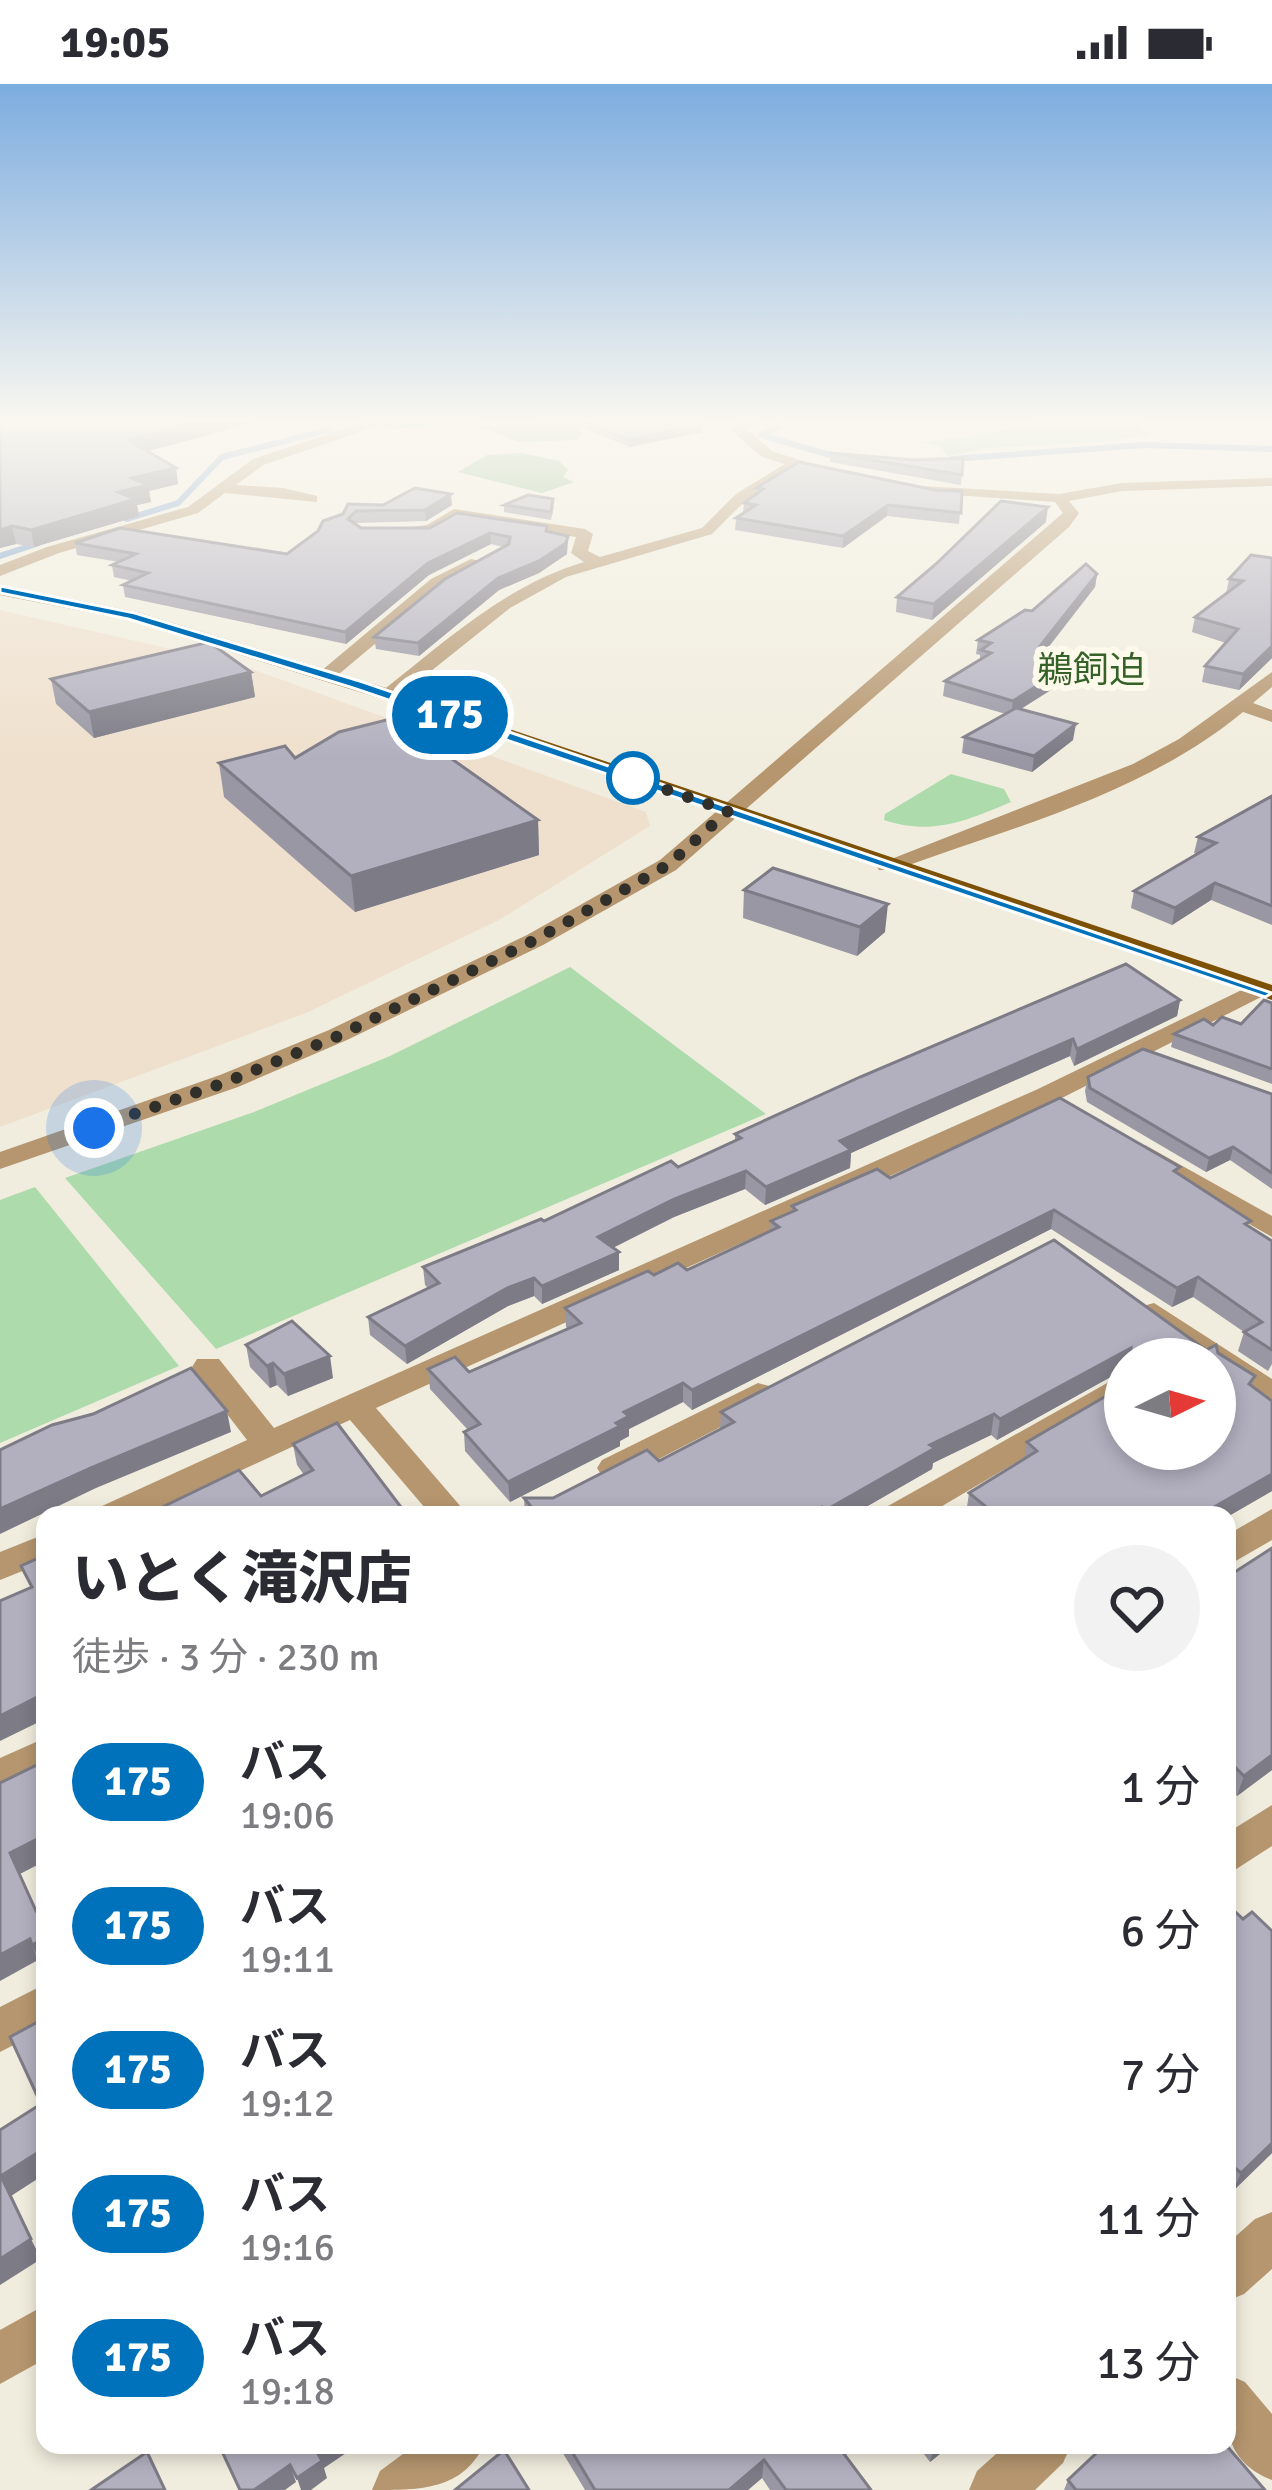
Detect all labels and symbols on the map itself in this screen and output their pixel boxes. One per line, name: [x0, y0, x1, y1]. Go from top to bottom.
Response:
district label: 鵜飼迫: [1037, 648, 1145, 693]
line badge: 175: [381, 676, 519, 754]
unlabelled marker: [608, 753, 658, 803]
your location: [64, 1098, 124, 1158]
north arrow: [1104, 1338, 1236, 1470]

